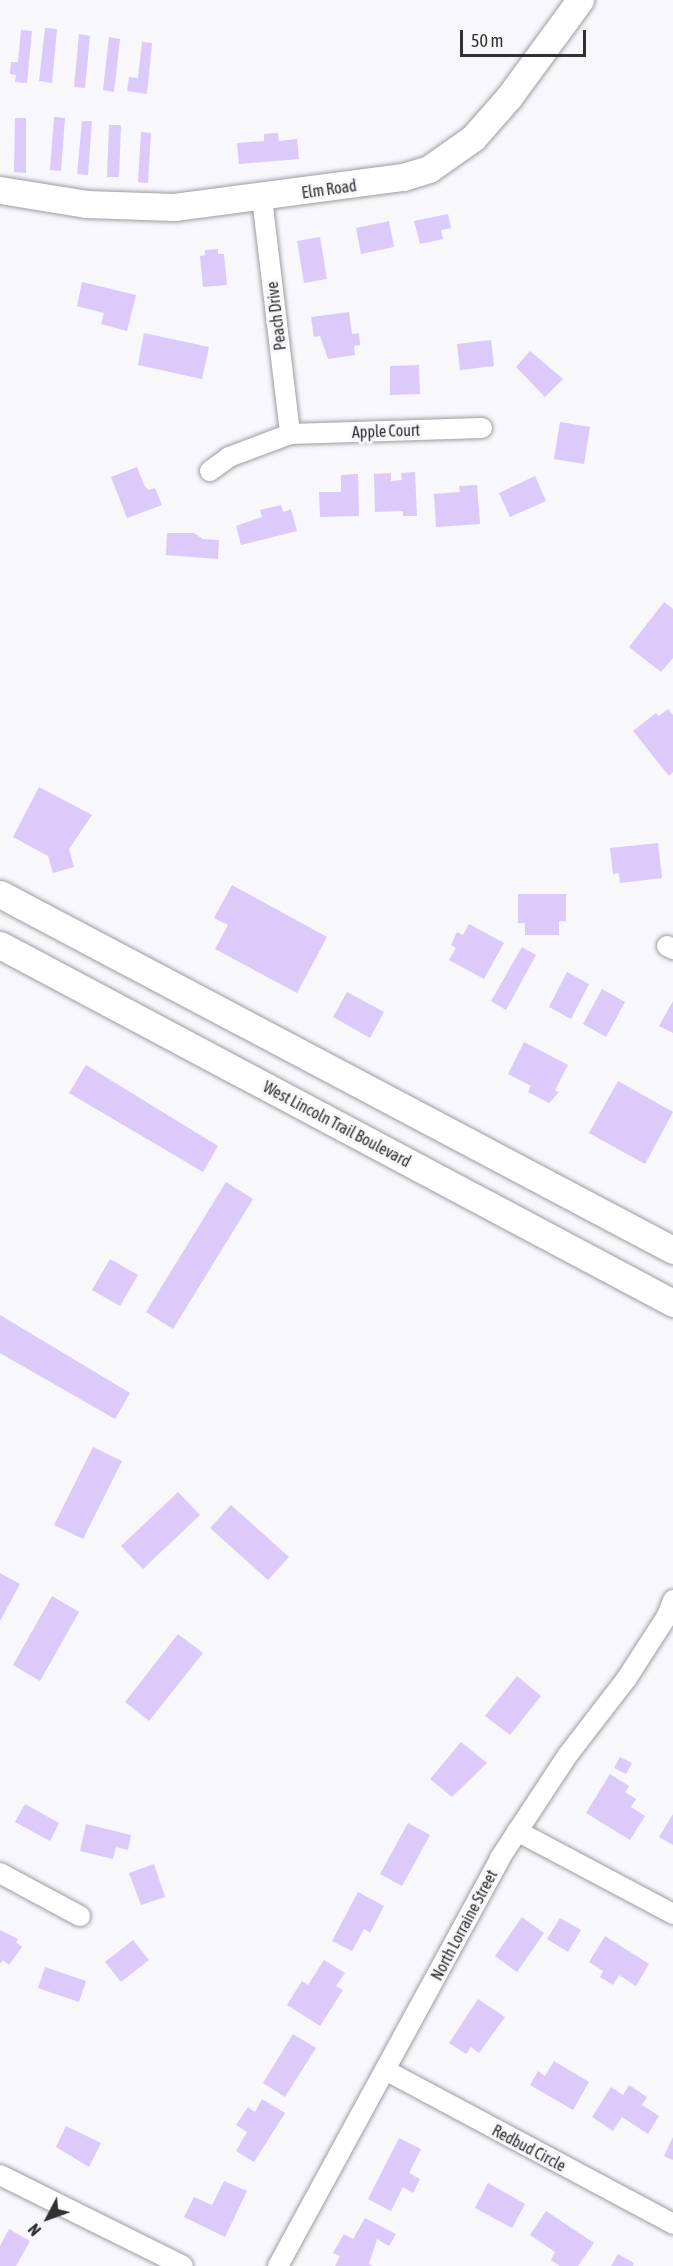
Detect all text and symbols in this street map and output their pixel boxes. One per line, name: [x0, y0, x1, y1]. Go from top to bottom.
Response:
scale bar: [463, 18, 589, 56]
text: 50 m: [471, 30, 503, 51]
street label: Elm Road: [300, 176, 358, 202]
street label: Peach Drive: [262, 280, 290, 352]
street label: Apple Court: [352, 420, 420, 442]
street label: West Lincoln Trail Boulevard: [260, 1077, 414, 1171]
street label: North Lorraine Street: [427, 1866, 501, 1984]
street label: Redbud Circle: [489, 2121, 569, 2175]
north arrow: [18, 2188, 78, 2248]
text: N: [25, 2220, 44, 2239]

